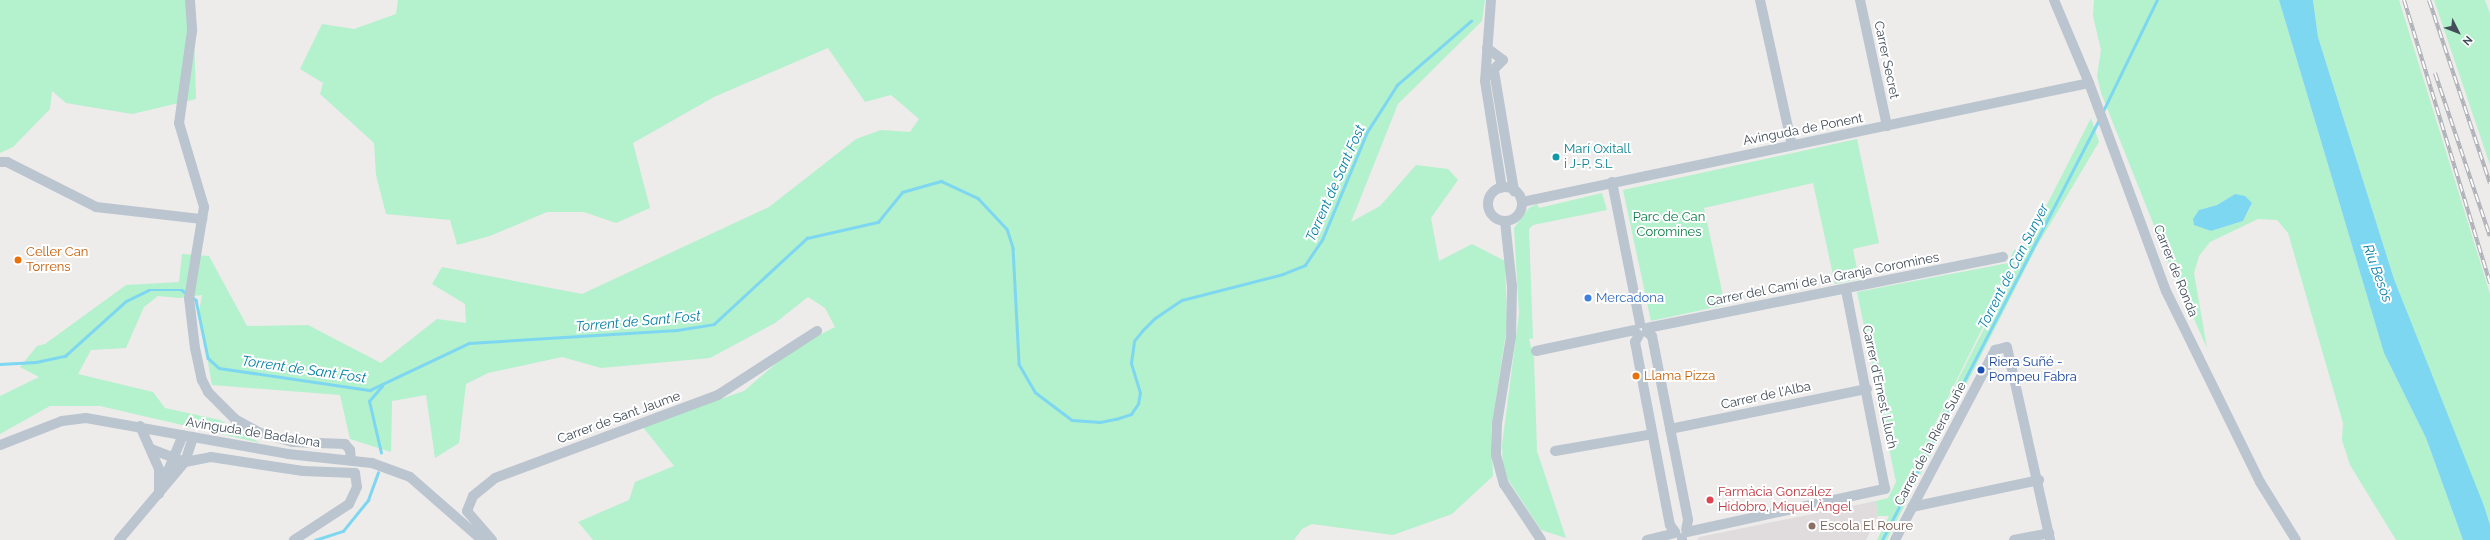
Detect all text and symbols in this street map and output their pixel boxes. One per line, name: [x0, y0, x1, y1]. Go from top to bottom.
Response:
north arrow: [2438, 12, 2478, 52]
street label: Carrer Secret: [1870, 20, 1902, 100]
text: N: [2460, 33, 2475, 48]
street label: Avinguda de Ponent: [1742, 111, 1864, 149]
water label: Torrent de Sant Fost: [1302, 122, 1368, 244]
place label: Marí Oxitall i J-P, S.L: [1564, 142, 1631, 173]
marker: Marí Oxitall i J-P, S.L: [1551, 152, 1561, 162]
water label: Torrent de Can Sunyer: [1974, 201, 2052, 331]
park label: Parc de Can Coromines: [1633, 210, 1705, 241]
street label: Carrer de Ronda: [2149, 223, 2201, 319]
water label: Riu Besòs: [2360, 242, 2396, 304]
place label: Celler Can Torrens: [26, 245, 89, 276]
street label: Carrer del Camí de la Granja Coromines: [1705, 250, 1941, 310]
marker: Celler Can Torrens: [13, 255, 23, 265]
place label: Mercadona: [1596, 290, 1664, 306]
marker: Mercadona: [1583, 293, 1593, 303]
water label: Torrent de Sant Fost: [575, 307, 701, 335]
street label: Carrer d'Ernest Lluch: [1858, 324, 1900, 450]
water label: Torrent de Sant Fost: [241, 352, 367, 386]
place label: Riera Suñé - Pompeu Fabra: [1989, 355, 2077, 386]
marker: Riera Suñé - Pompeu Fabra: [1976, 365, 1986, 375]
place label: Llama Pizza: [1644, 368, 1715, 384]
marker: Llama Pizza: [1631, 371, 1641, 381]
street label: Carrer de l'Alba: [1719, 379, 1813, 413]
street label: Carrer de la Riera Suñe: [1892, 379, 1970, 509]
street label: Carrer de Sant Jaume: [555, 388, 683, 448]
street label: Avinguda de Badalona: [185, 415, 321, 451]
place label: Farmàcia González Hidobro, Miquel Àngel: [1718, 485, 1852, 516]
marker: Farmàcia González Hidobro, Miquel Àngel: [1705, 495, 1715, 505]
place label: Escola El Roure: [1820, 518, 1913, 534]
marker: Escola El Roure: [1807, 521, 1817, 531]

